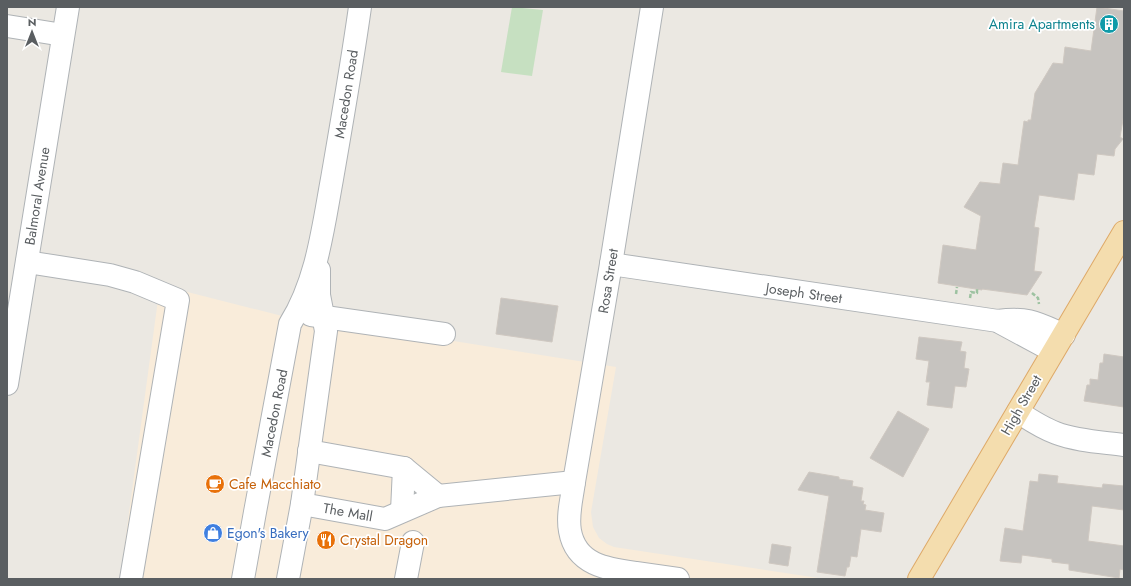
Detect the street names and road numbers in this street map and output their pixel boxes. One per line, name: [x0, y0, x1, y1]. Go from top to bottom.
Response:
street label: Macedon Road: [329, 48, 363, 140]
street label: Balmoral Avenue: [19, 146, 55, 246]
street label: Rosa Street: [593, 246, 623, 315]
street label: Joseph Street: [763, 277, 844, 308]
street label: Macedon Road: [256, 367, 292, 459]
street label: High Street: [996, 371, 1047, 439]
street label: The Mall: [322, 498, 374, 526]

